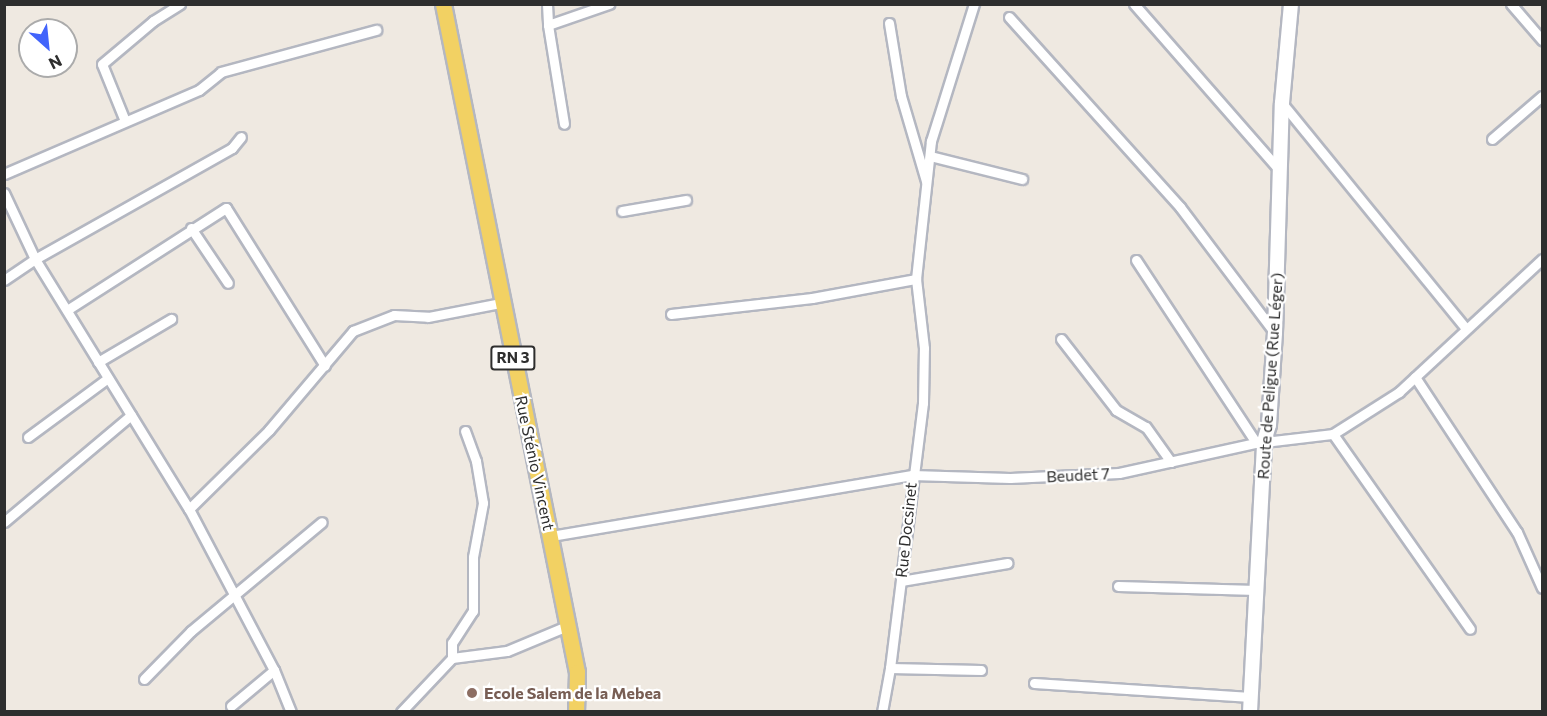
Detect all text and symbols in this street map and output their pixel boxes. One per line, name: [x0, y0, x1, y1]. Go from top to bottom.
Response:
north arrow: [18, 18, 78, 78]
text: N: [46, 52, 65, 74]
street label: Route de Peligue (Rue Léger): [1253, 272, 1287, 480]
road number: RN 3: [489, 346, 537, 370]
street label: Rue Sténio Vincent: [511, 394, 559, 532]
street label: Beudet 7: [1046, 464, 1110, 486]
street label: Rue Docsinet: [891, 481, 921, 579]
place label: Ecole Salem de la Mebea: [484, 683, 661, 703]
marker: Ecole Salem de la Mebea: [465, 686, 479, 700]

